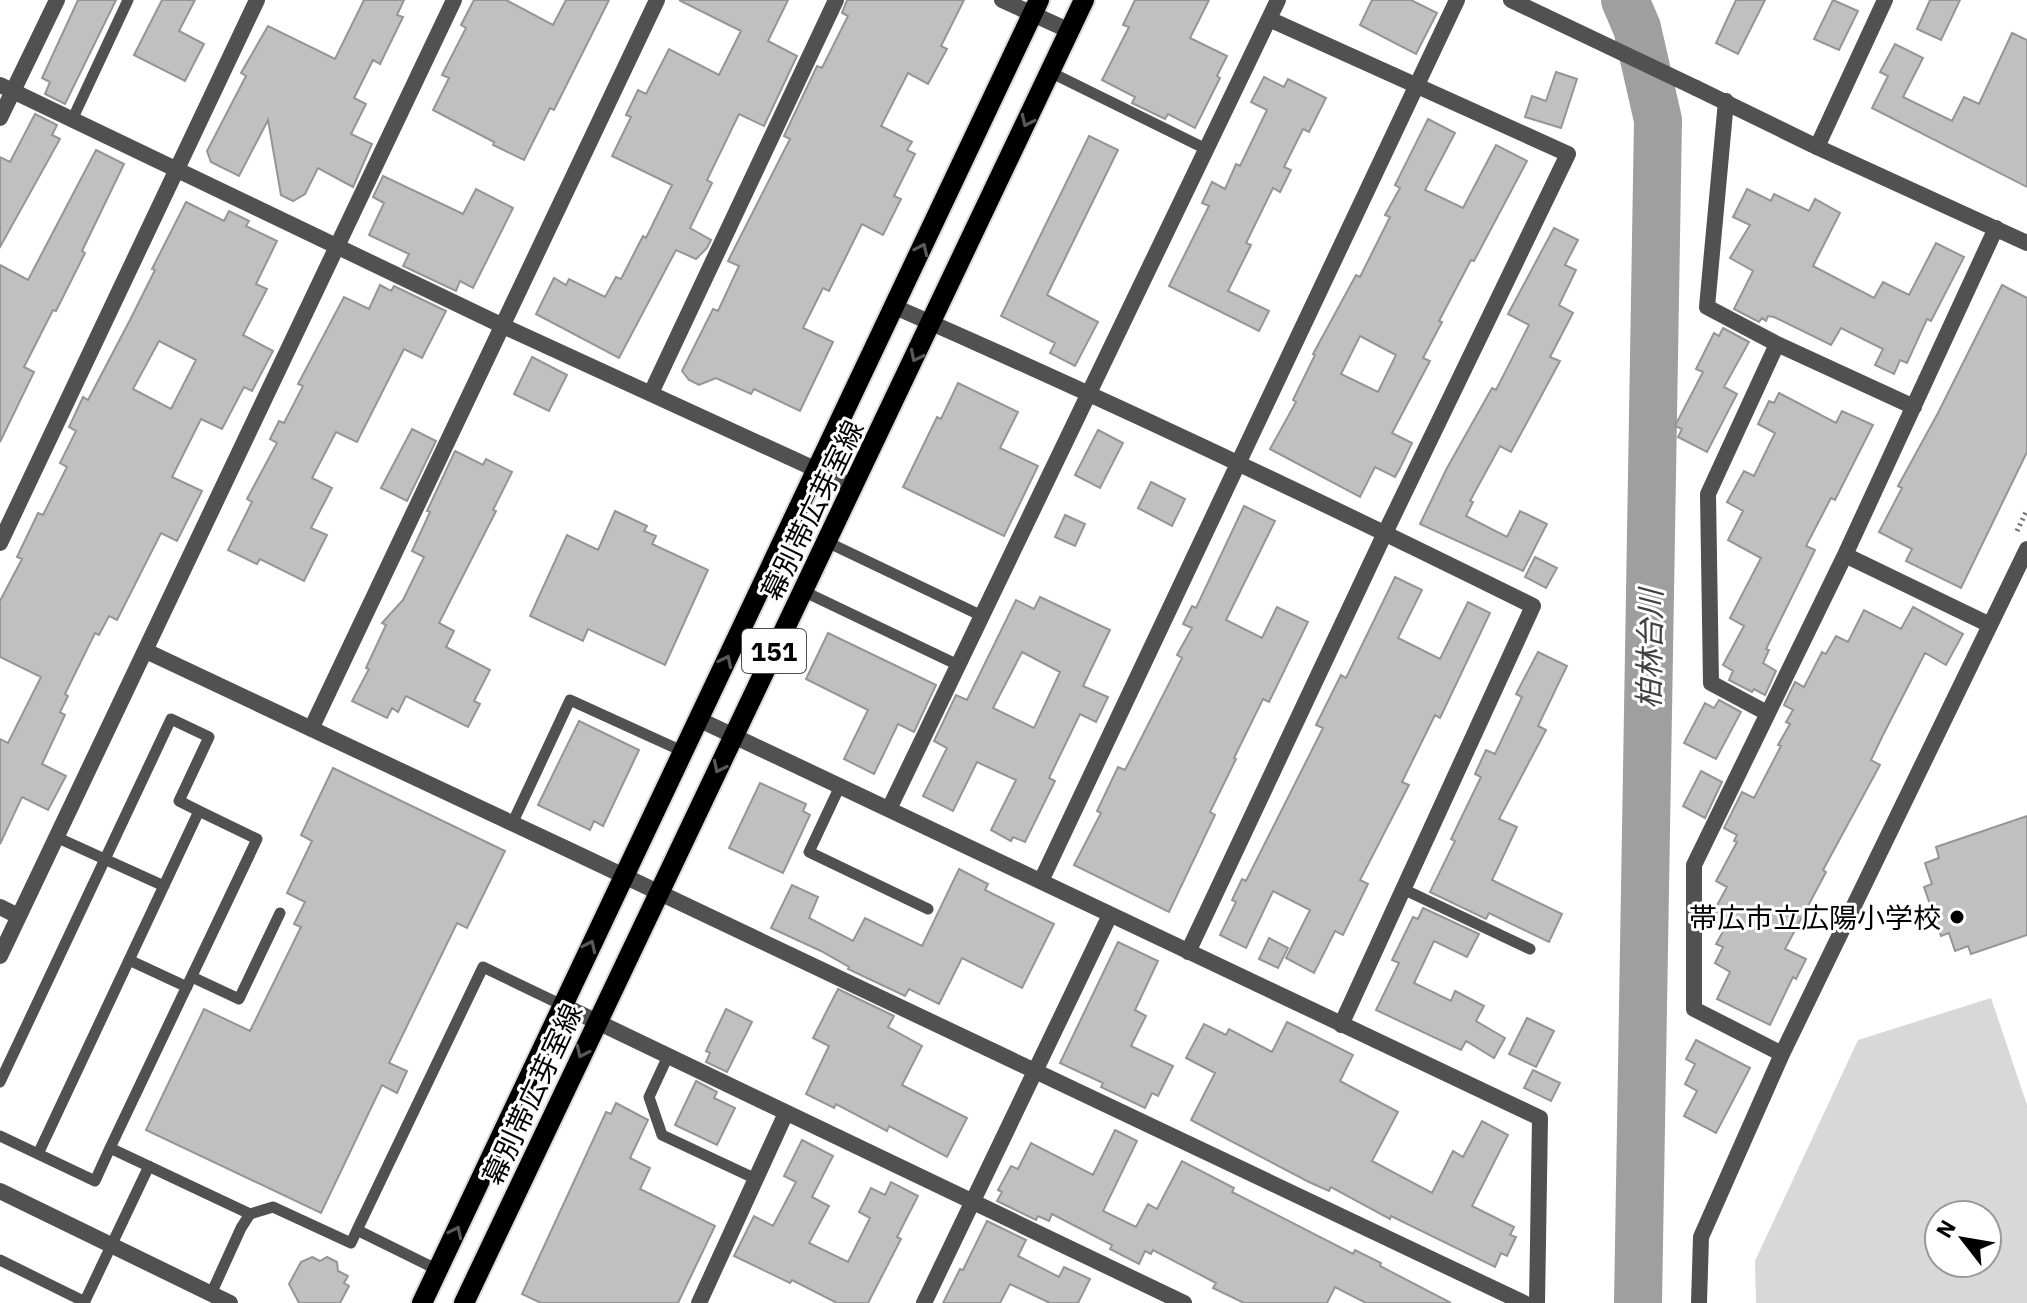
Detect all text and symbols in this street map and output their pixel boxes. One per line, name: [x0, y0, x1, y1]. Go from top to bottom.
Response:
one-way arrow: [1021, 113, 1037, 128]
one-way arrow: [912, 243, 928, 258]
one-way arrow: [910, 348, 926, 363]
street label: 幕別帯広芽室線: [752, 414, 872, 606]
water label: 柏林台川: [1628, 586, 1670, 709]
road number: 151: [742, 629, 806, 673]
one-way arrow: [716, 655, 732, 670]
one-way arrow: [713, 759, 729, 774]
place label: 帯広市立広陽小学校: [1689, 899, 1941, 936]
marker: 帯広市立広陽小学校: [1948, 908, 1966, 926]
one-way arrow: [580, 940, 596, 955]
street label: 幕別帯広芽室線: [474, 997, 590, 1191]
one-way arrow: [576, 1044, 592, 1059]
north arrow: [1923, 1199, 2003, 1279]
text: N: [1929, 1214, 1962, 1243]
one-way arrow: [446, 1226, 462, 1241]

